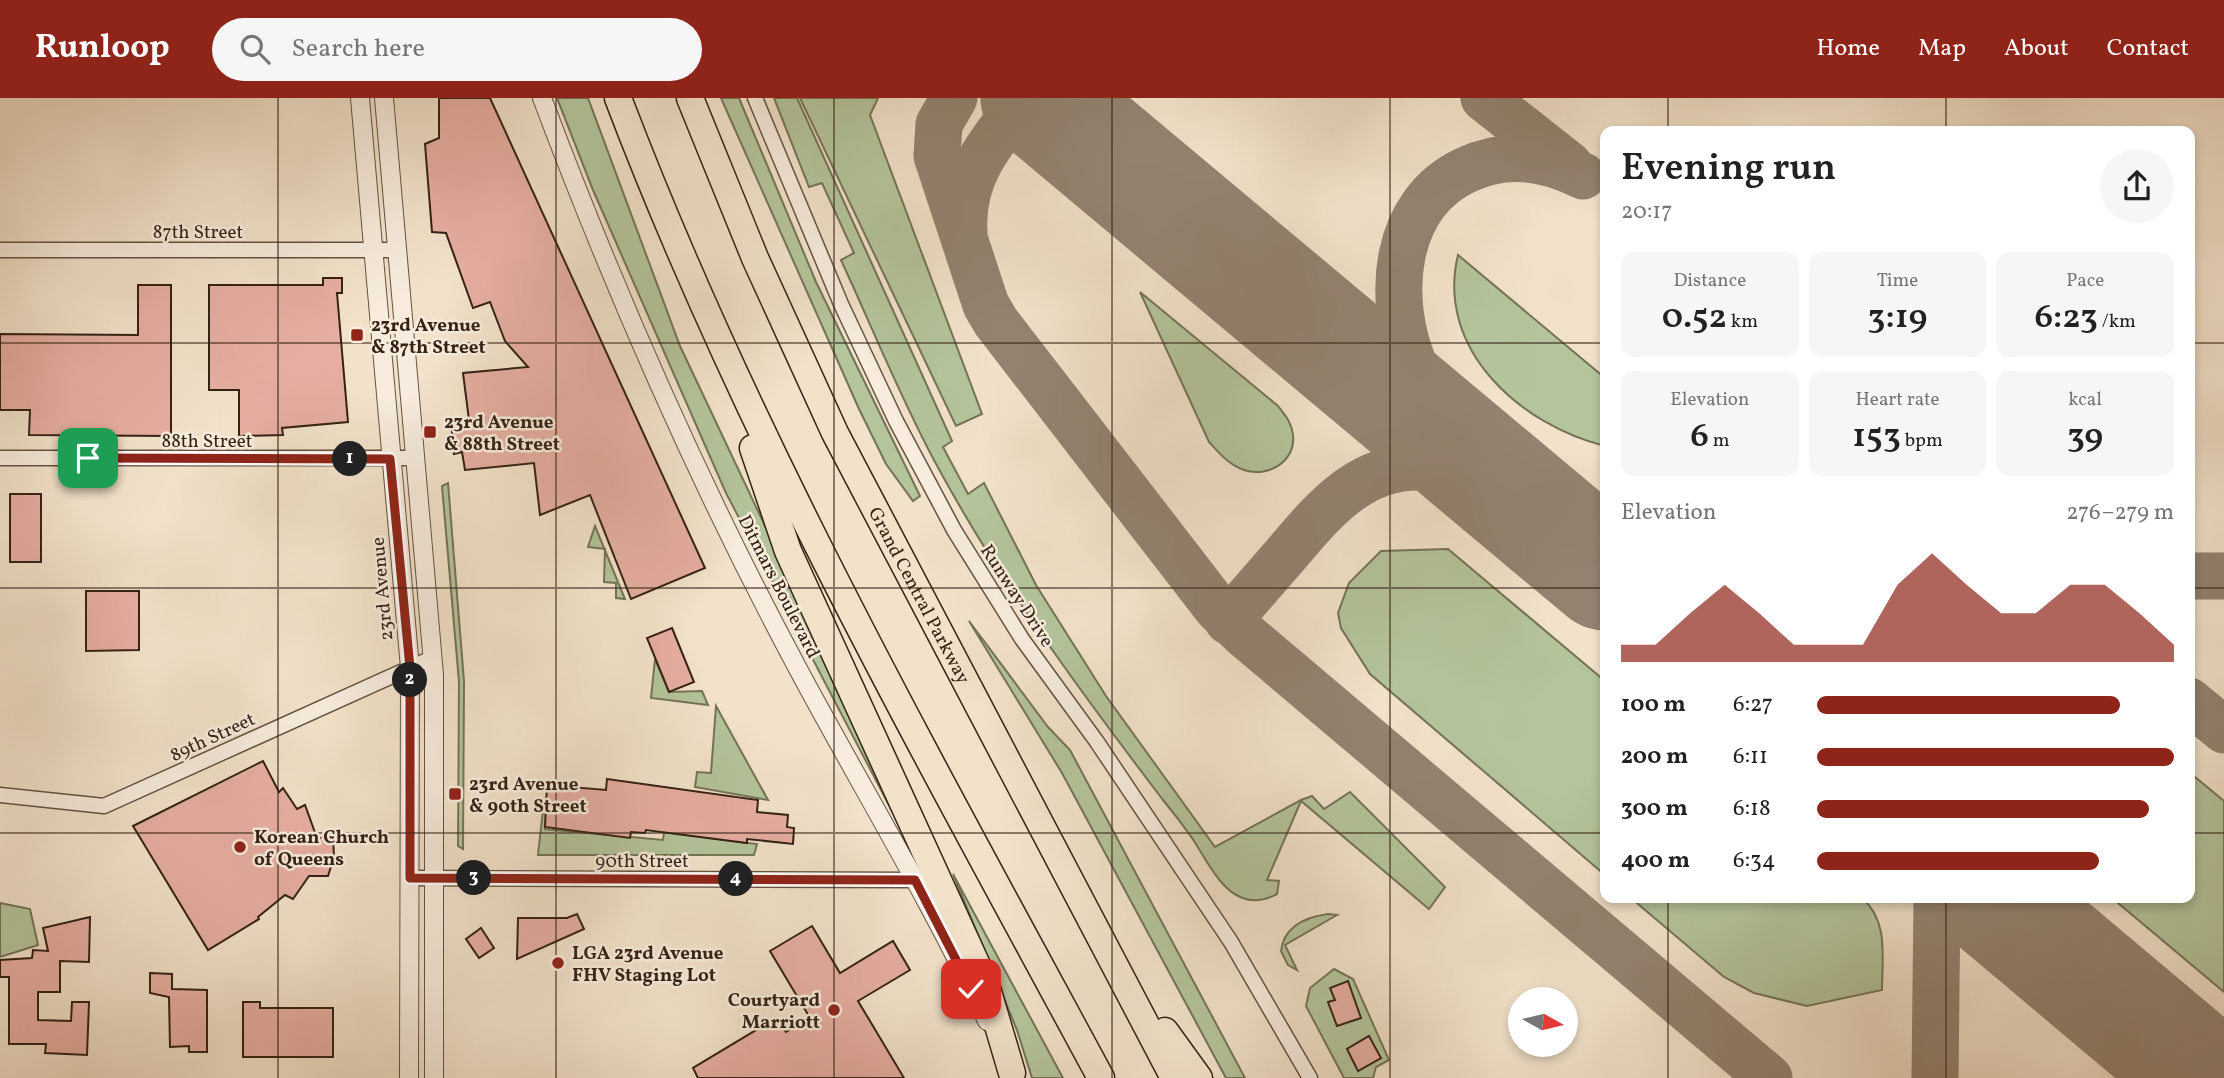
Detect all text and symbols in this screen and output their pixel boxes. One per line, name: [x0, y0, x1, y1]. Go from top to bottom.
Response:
search box: [212, 18, 702, 81]
text: Runloop: [35, 26, 170, 72]
icon: search: [236, 30, 274, 68]
text: Search here: [292, 31, 425, 67]
text: Home: [1816, 32, 1880, 66]
text: Map: [1918, 32, 1966, 66]
text: About: [2004, 32, 2069, 66]
text: Contact: [2107, 32, 2189, 66]
text: Evening run: [1621, 143, 1836, 196]
button: share: [2100, 149, 2174, 223]
text: 20:17: [1621, 196, 1672, 228]
street label: 87th Street: [153, 220, 244, 246]
text: Distance: [1673, 268, 1746, 294]
text: Time: [1877, 268, 1918, 294]
text: Pace: [2066, 268, 2104, 294]
text: 0.52: [1662, 294, 1727, 342]
text: 3:19: [1868, 294, 1927, 342]
text: 6:23: [2034, 294, 2098, 342]
text: km: [1727, 309, 1758, 335]
text: /km: [2098, 309, 2136, 335]
place label: 23rd Avenue & 87th Street: [371, 313, 486, 361]
marker: 23rd Avenue & 87th Street: [349, 327, 365, 343]
text: Elevation: [1670, 387, 1749, 413]
text: Heart rate: [1856, 387, 1939, 413]
text: kcal: [2068, 387, 2102, 413]
place label: 23rd Avenue & 88th Street: [444, 410, 560, 458]
text: 6: [1690, 413, 1709, 461]
text: 153: [1852, 413, 1901, 461]
text: 39: [2067, 413, 2103, 461]
marker: 23rd Avenue & 88th Street: [422, 424, 438, 440]
pin: [58, 428, 118, 488]
text: m: [1709, 428, 1729, 454]
text: bpm: [1901, 428, 1943, 454]
street label: 88th Street: [162, 429, 253, 455]
icon: arrive: [69, 439, 107, 477]
pin: 1: [332, 442, 368, 476]
text: 1: [346, 445, 353, 471]
text: Elevation: [1621, 497, 1717, 529]
text: 276–279 m: [2066, 497, 2174, 529]
street label: Grand Central Parkway: [861, 503, 975, 689]
street label: Ditmars Boulevard: [731, 511, 826, 663]
street label: 23rd Avenue: [366, 536, 400, 642]
street label: Runway Drive: [973, 540, 1059, 653]
pin: 2: [392, 662, 428, 698]
text: 2: [405, 666, 414, 692]
text: 100 m: [1621, 689, 1686, 721]
text: 6:27: [1733, 689, 1773, 721]
street label: 89th Street: [166, 707, 260, 769]
text: 200 m: [1621, 741, 1688, 773]
text: 6:11: [1733, 741, 1768, 773]
place label: 23rd Avenue & 90th Street: [469, 772, 587, 820]
marker: 23rd Avenue & 90th Street: [447, 786, 463, 802]
text: 300 m: [1621, 793, 1688, 825]
text: 6:18: [1733, 793, 1771, 825]
place label: Korean Church of Queens: [254, 825, 389, 873]
marker: Korean Church of Queens: [232, 839, 248, 855]
text: 400 m: [1621, 845, 1690, 877]
text: 6:34: [1733, 845, 1776, 877]
street label: 90th Street: [595, 849, 689, 875]
pin: 3: [456, 860, 491, 896]
pin: 4: [718, 862, 754, 896]
text: 3: [469, 864, 478, 890]
text: 4: [730, 865, 741, 891]
place label: LGA 23rd Avenue FHV Staging Lot: [572, 941, 724, 989]
marker: LGA 23rd Avenue FHV Staging Lot: [550, 955, 566, 971]
pin: [941, 959, 1001, 1019]
icon: check: [952, 970, 990, 1008]
north arrow: [1508, 987, 1578, 1057]
map controls: [1508, 987, 1578, 1057]
place label: Courtyard Marriott: [728, 988, 820, 1036]
marker: Courtyard Marriott: [826, 1002, 842, 1018]

